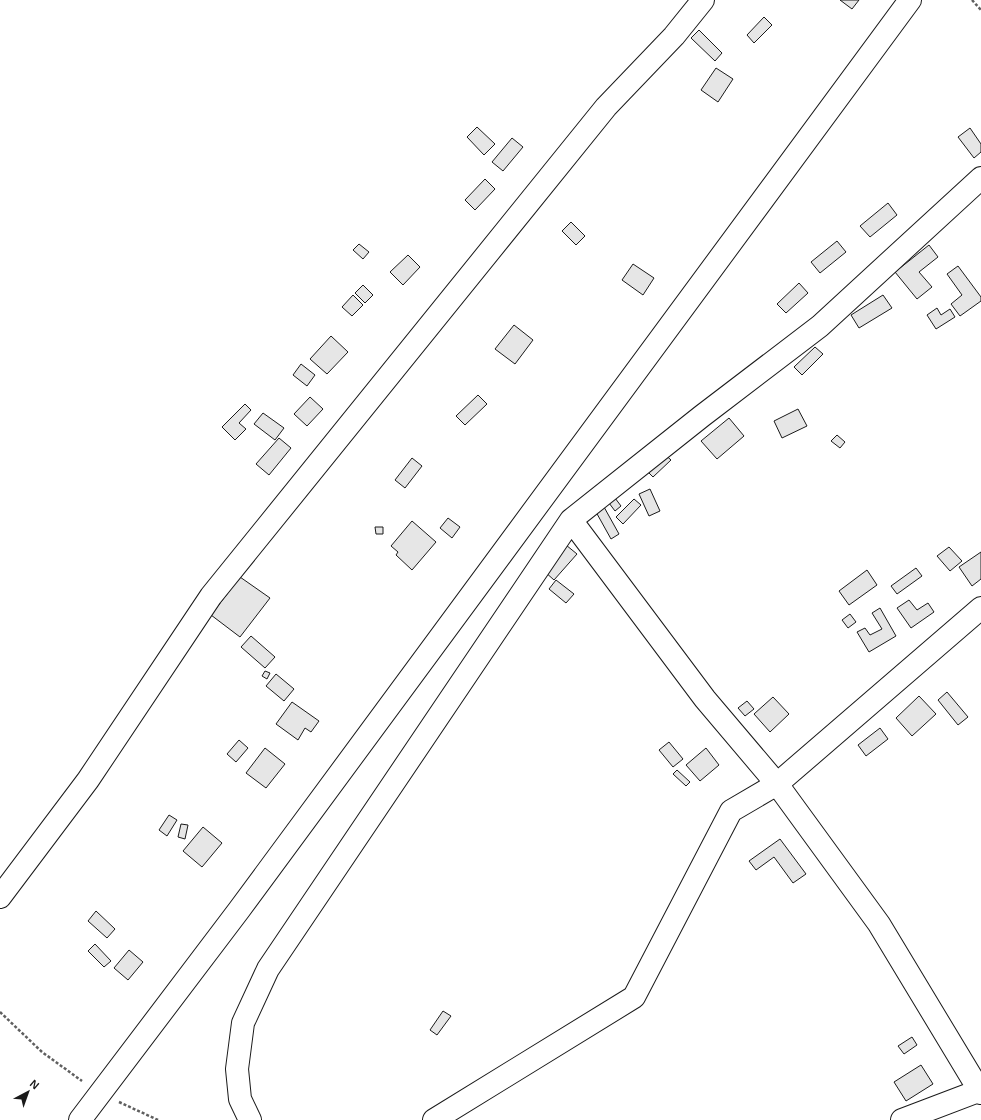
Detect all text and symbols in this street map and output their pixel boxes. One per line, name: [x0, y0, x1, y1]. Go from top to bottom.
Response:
north arrow: [8, 1072, 48, 1112]
text: N: [28, 1077, 42, 1092]

